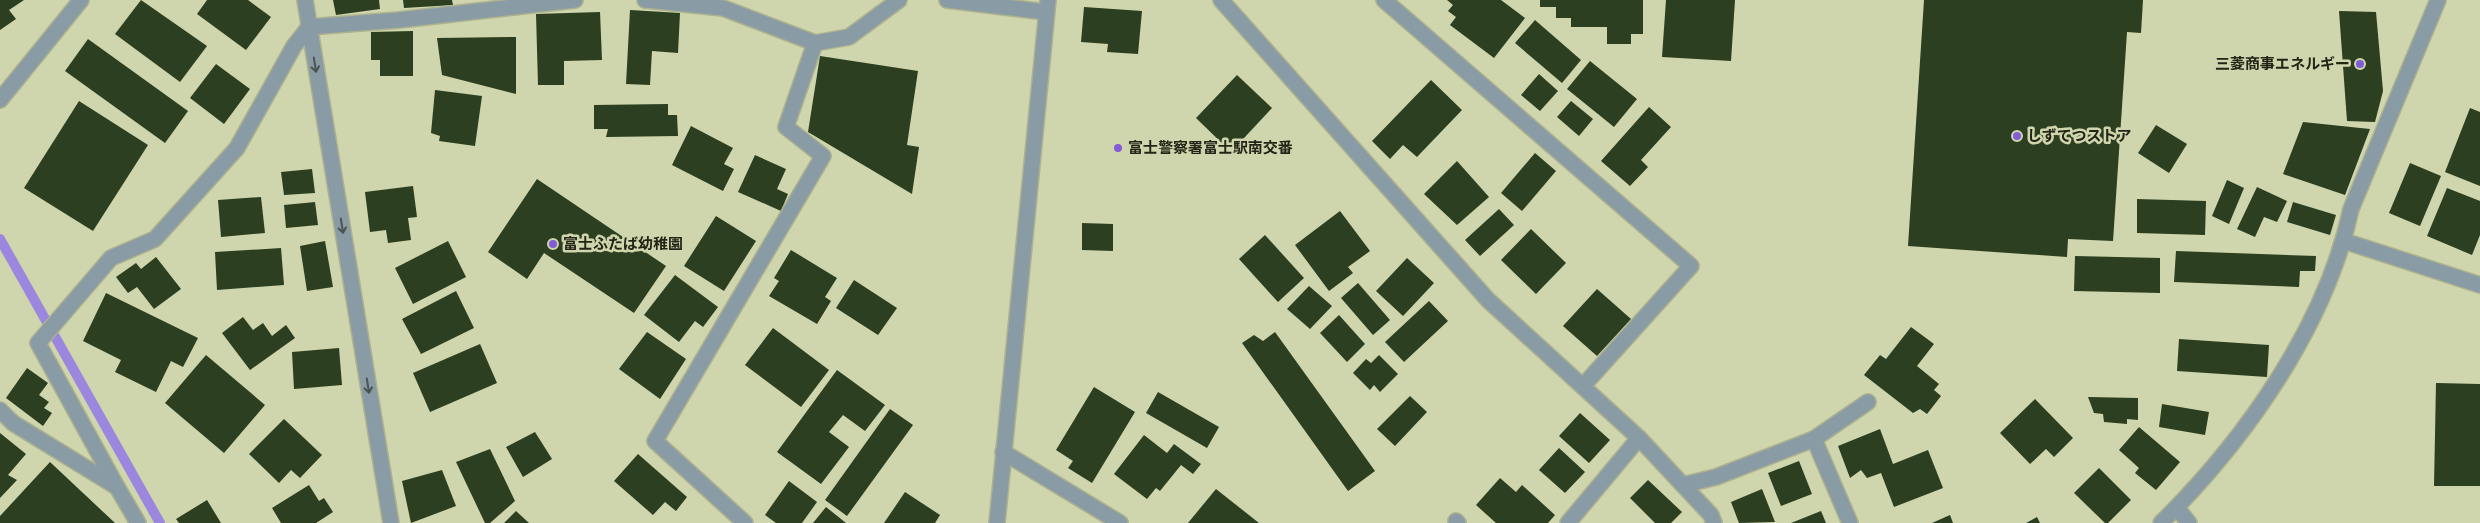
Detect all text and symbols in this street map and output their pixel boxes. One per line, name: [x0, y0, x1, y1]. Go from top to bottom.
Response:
place label: 三菱商事エネルギー: [2215, 55, 2350, 74]
one-way arrow: [311, 57, 321, 73]
marker: 三菱商事エネルギー: [2354, 58, 2366, 70]
place label: しずてつストア: [2027, 127, 2131, 146]
marker: しずてつストア: [2011, 130, 2023, 142]
place label: 富士警察署富士駅南交番: [1128, 139, 1293, 158]
marker: 富士警察署富士駅南交番: [1112, 142, 1124, 154]
one-way arrow: [337, 217, 347, 233]
place label: 富士ふたば幼稚園: [563, 235, 683, 254]
marker: 富士ふたば幼稚園: [547, 238, 559, 250]
one-way arrow: [364, 378, 374, 394]

